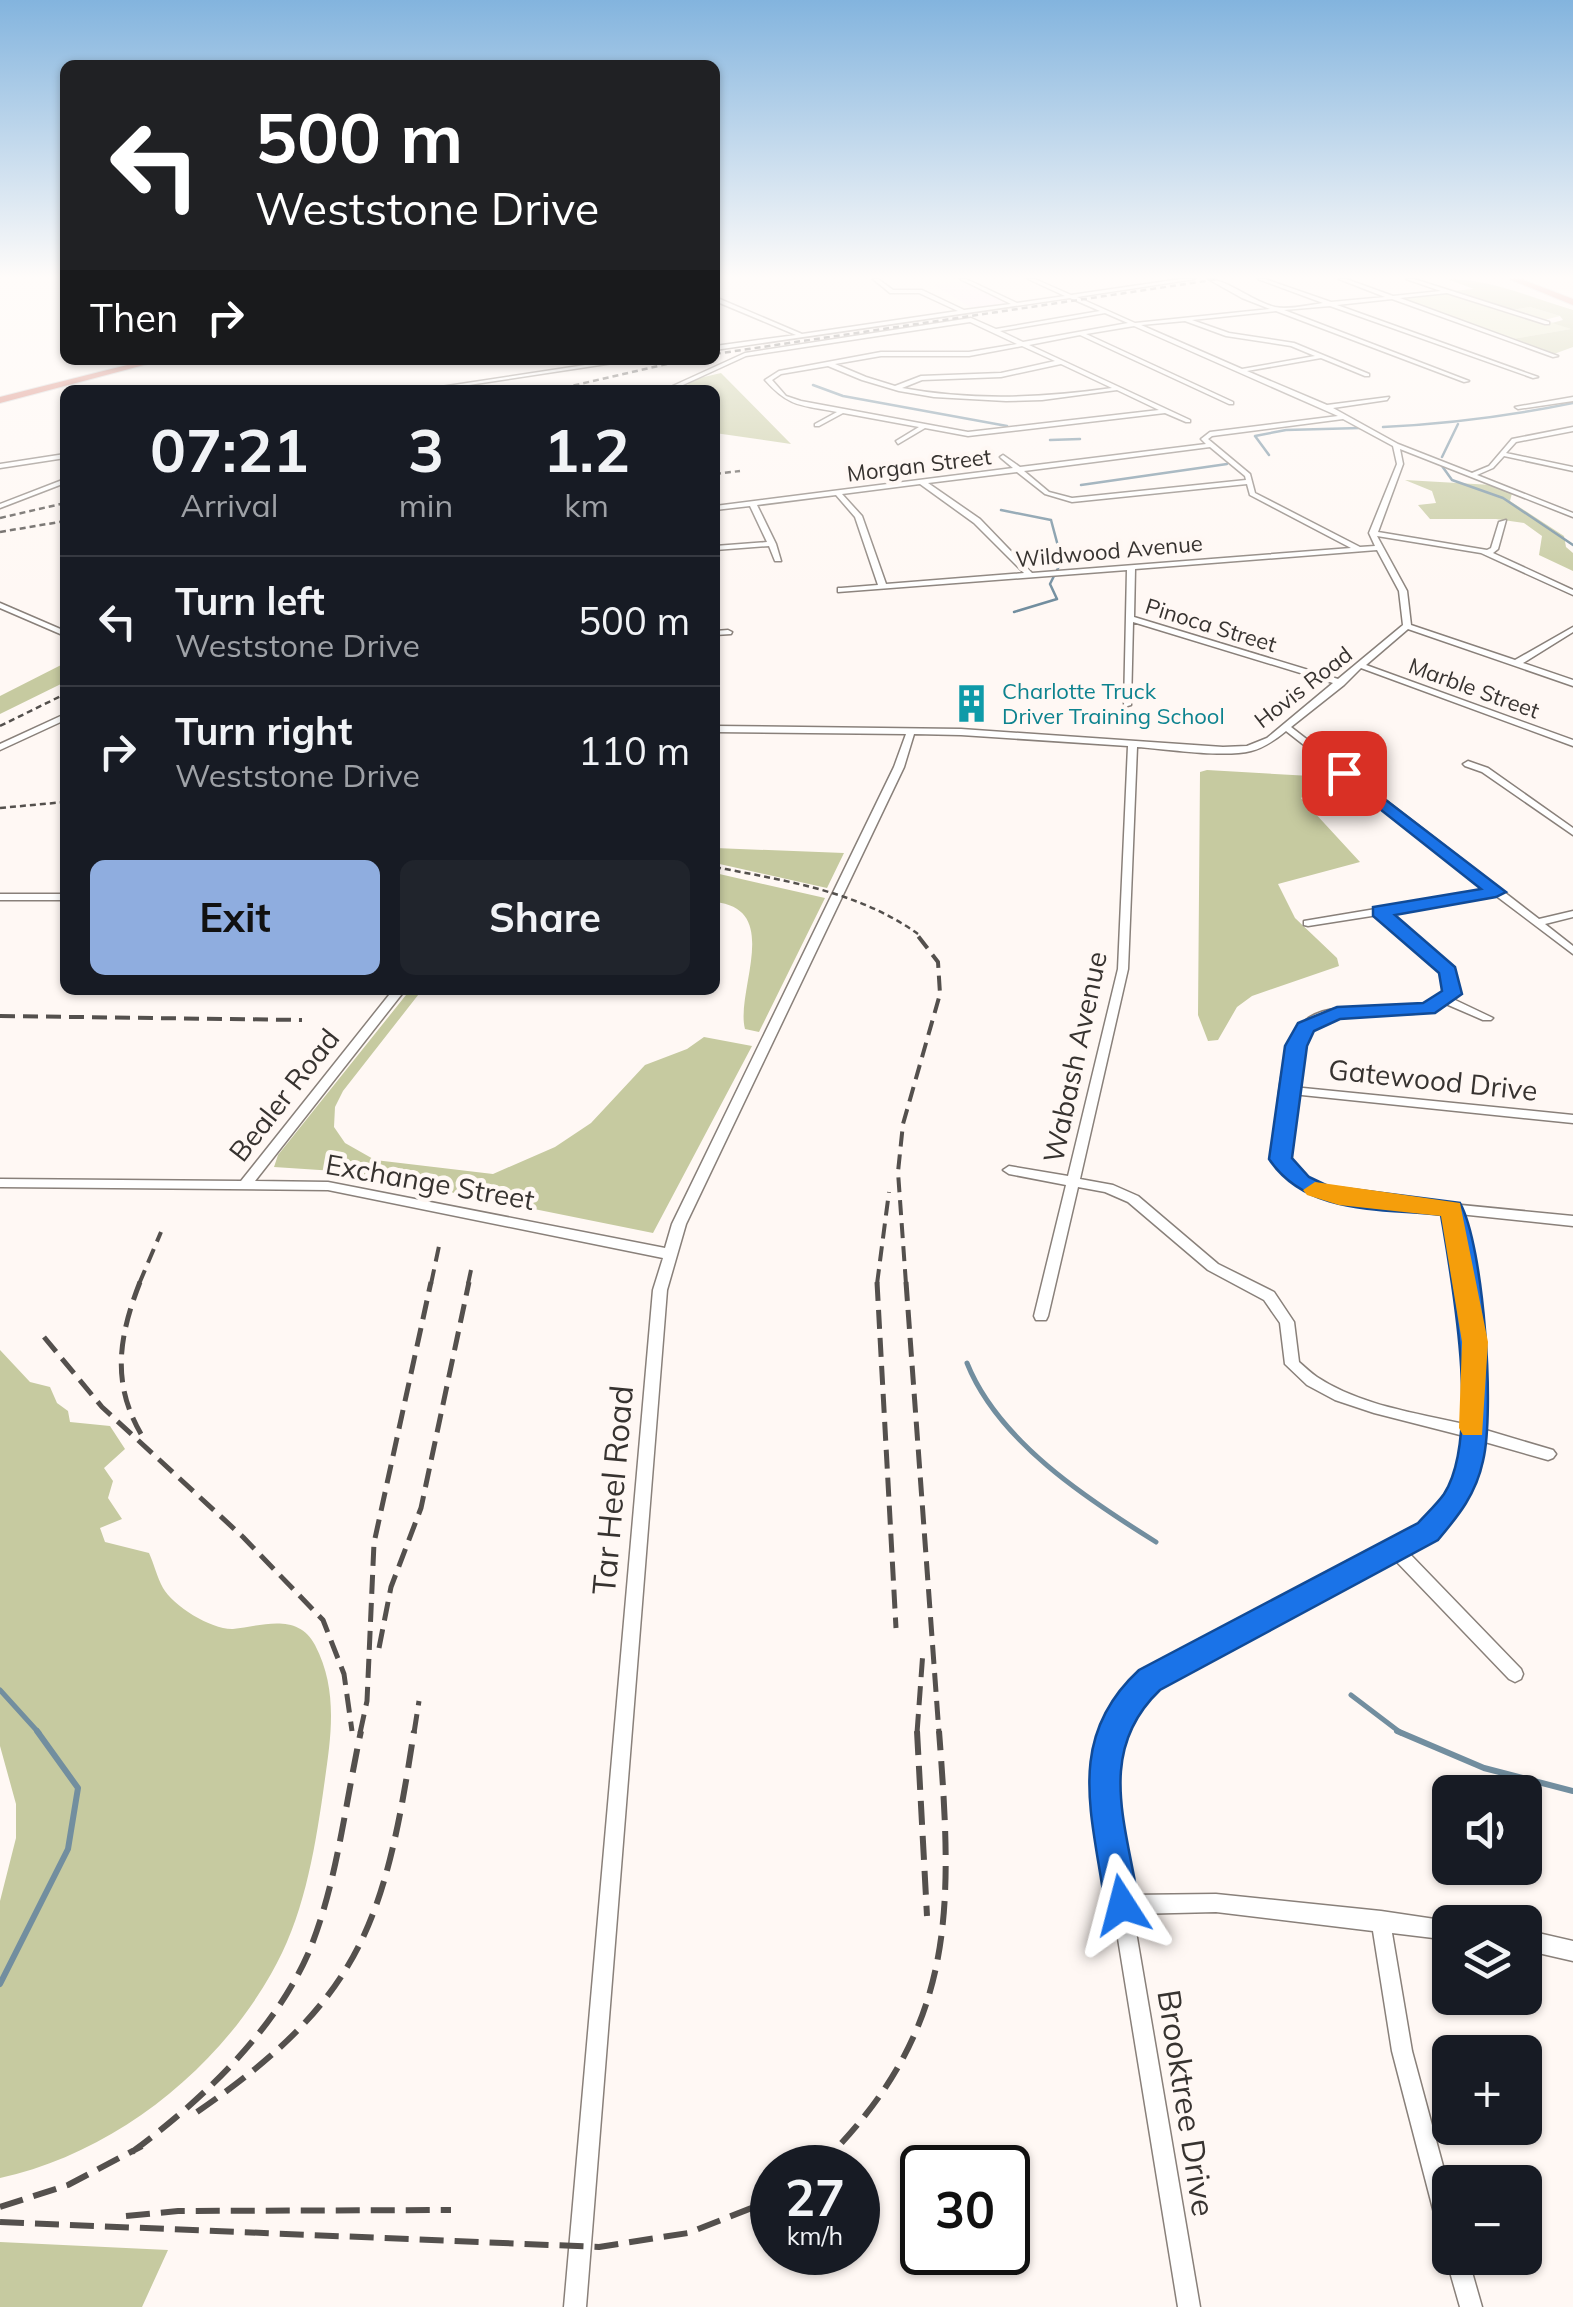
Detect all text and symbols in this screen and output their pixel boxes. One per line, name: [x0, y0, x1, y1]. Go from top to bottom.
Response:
text: 500 m: [255, 93, 463, 181]
icon: left: [90, 100, 220, 230]
text: Weststone Drive: [255, 180, 599, 236]
icon: right: [198, 290, 253, 345]
text: Then: [90, 294, 178, 342]
text: 07:21: [150, 412, 309, 487]
text: 3: [408, 412, 444, 487]
text: 1.2: [543, 412, 630, 487]
street label: Morgan Street: [845, 442, 993, 488]
text: Arrival: [180, 485, 278, 525]
text: min: [399, 485, 453, 525]
text: km: [564, 485, 609, 525]
street label: Wildwood Avenue: [1014, 529, 1204, 573]
text: Turn left: [175, 577, 325, 625]
street label: Pinoca Street: [1142, 592, 1280, 658]
icon: left: [90, 594, 145, 649]
text: 500 m: [578, 597, 690, 645]
text: Weststone Drive: [175, 625, 420, 665]
street label: Hovis Road: [1248, 640, 1358, 734]
street label: Marble Street: [1405, 651, 1543, 725]
place label: Charlotte Truck Driver Training School: [1002, 677, 1225, 730]
building icon: Charlotte Truck Driver Training School: [951, 683, 993, 725]
text: Turn right: [175, 707, 352, 755]
icon: right: [90, 724, 145, 779]
text: 110 m: [578, 727, 690, 775]
pin: [1302, 731, 1387, 816]
icon: arrive: [1317, 746, 1372, 801]
text: Weststone Drive: [175, 755, 420, 795]
button: Exit: [90, 860, 380, 975]
button: Share: [400, 860, 690, 975]
street label: Wabash Avenue: [1035, 948, 1114, 1166]
street label: Bealer Road: [221, 1021, 346, 1168]
street label: Gatewood Drive: [1327, 1051, 1539, 1108]
street label: Exchange Street: [323, 1146, 537, 1217]
street label: Tar Heel Road: [583, 1384, 641, 1596]
map controls: [1432, 1775, 1542, 2275]
button: sound: [1432, 1775, 1542, 1885]
position arrow: [1070, 1853, 1174, 1957]
button: layers: [1432, 1905, 1542, 2015]
street label: Brooktree Drive: [1149, 1987, 1225, 2219]
button: +: [1432, 2035, 1542, 2145]
speed limit sign: 30: [900, 2145, 1030, 2275]
button: −: [1432, 2165, 1542, 2275]
text: 27: [785, 2166, 845, 2229]
text: km/h: [787, 2220, 843, 2251]

